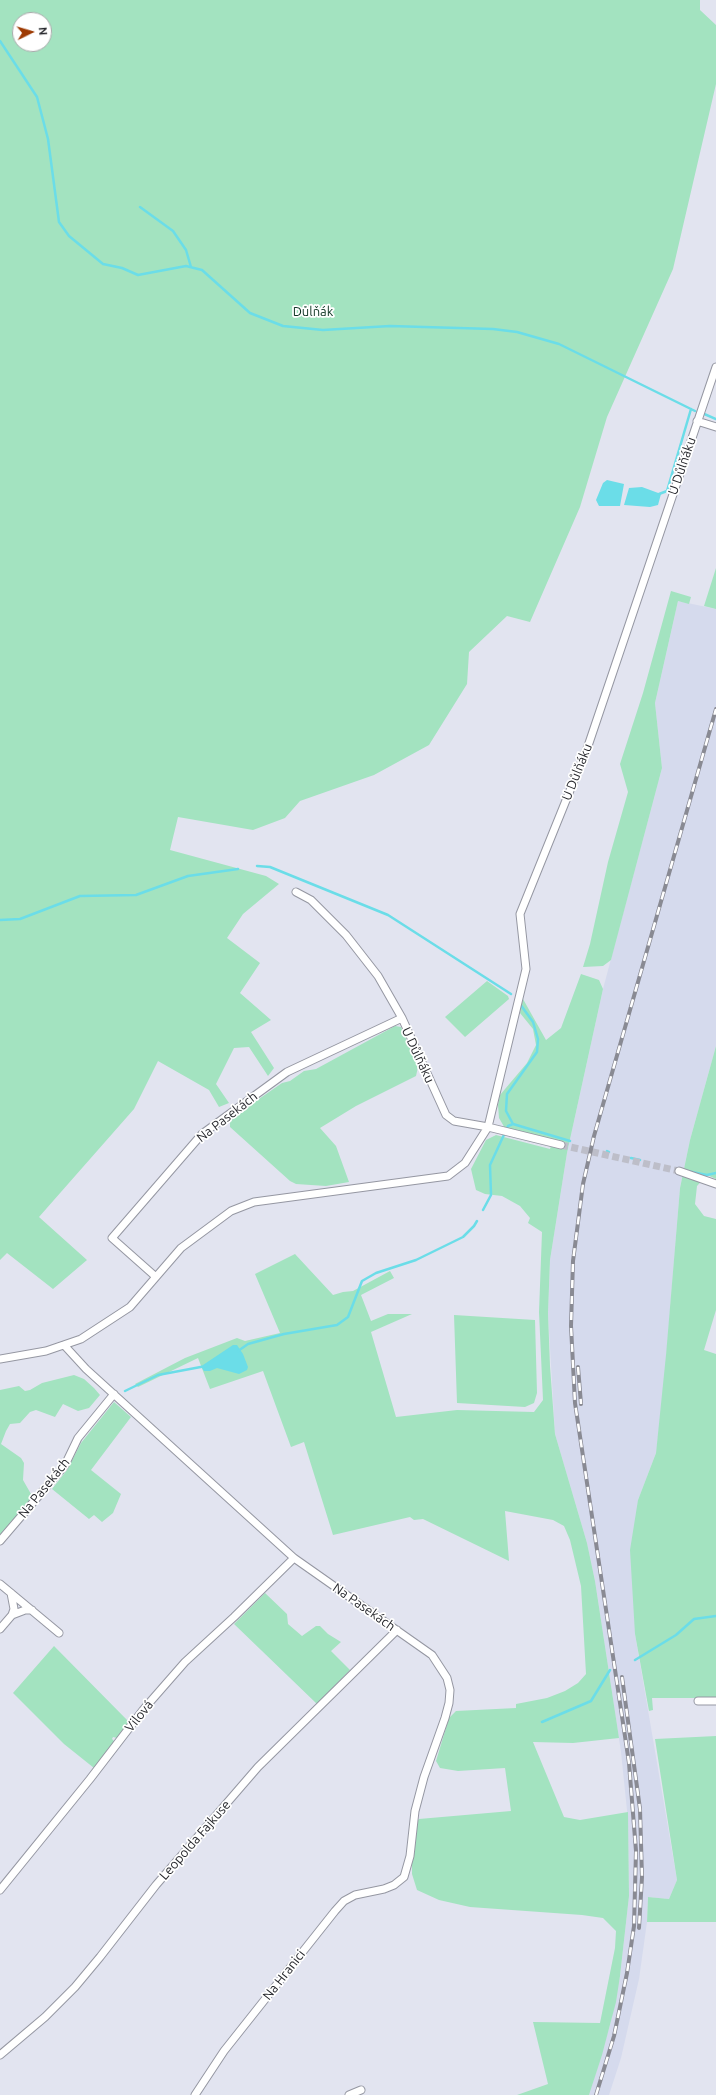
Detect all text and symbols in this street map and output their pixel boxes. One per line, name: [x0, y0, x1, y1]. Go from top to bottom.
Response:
north arrow: [12, 12, 52, 52]
text: N: [37, 26, 49, 36]
park label: Důlňák: [293, 304, 333, 320]
street label: U Důlňáku: [665, 435, 699, 497]
street label: U Důlňáku: [559, 741, 595, 803]
street label: U Důlňáku: [398, 1025, 438, 1085]
street label: Na Pasekách: [194, 1088, 260, 1146]
street label: Na Pasekách: [15, 1455, 73, 1521]
street label: Na Pasekách: [330, 1580, 398, 1634]
street label: Vilová: [122, 1697, 156, 1735]
street label: Leopolda Fajkuse: [156, 1797, 234, 1883]
street label: Na Hranici: [260, 1947, 308, 2003]

